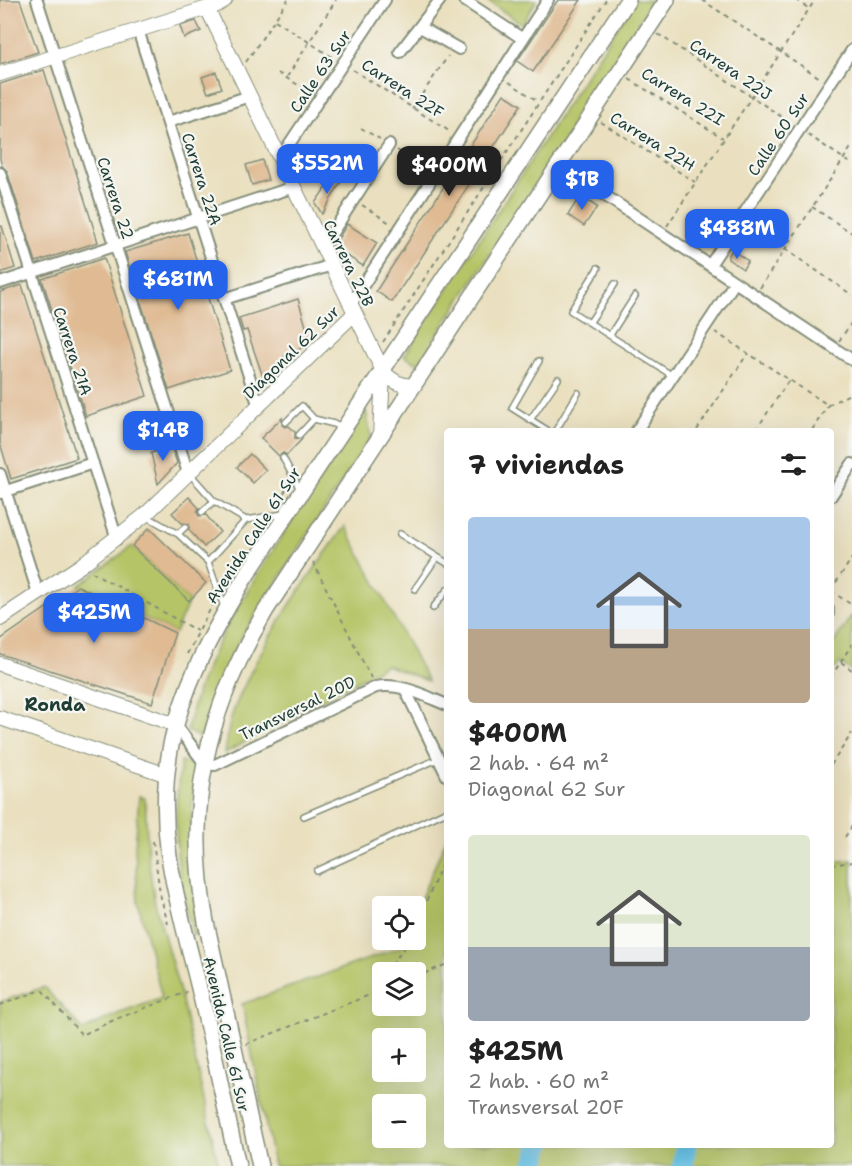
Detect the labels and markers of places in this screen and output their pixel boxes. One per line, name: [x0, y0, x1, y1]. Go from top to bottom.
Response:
pin: $552M: [285, 144, 369, 195]
pin: $400M: [407, 146, 491, 197]
pin: $1B: [553, 160, 611, 211]
pin: $488M: [695, 209, 779, 260]
pin: $681M: [136, 260, 220, 311]
pin: $1.4B: [121, 411, 205, 462]
pin: $425M: [52, 593, 136, 644]

